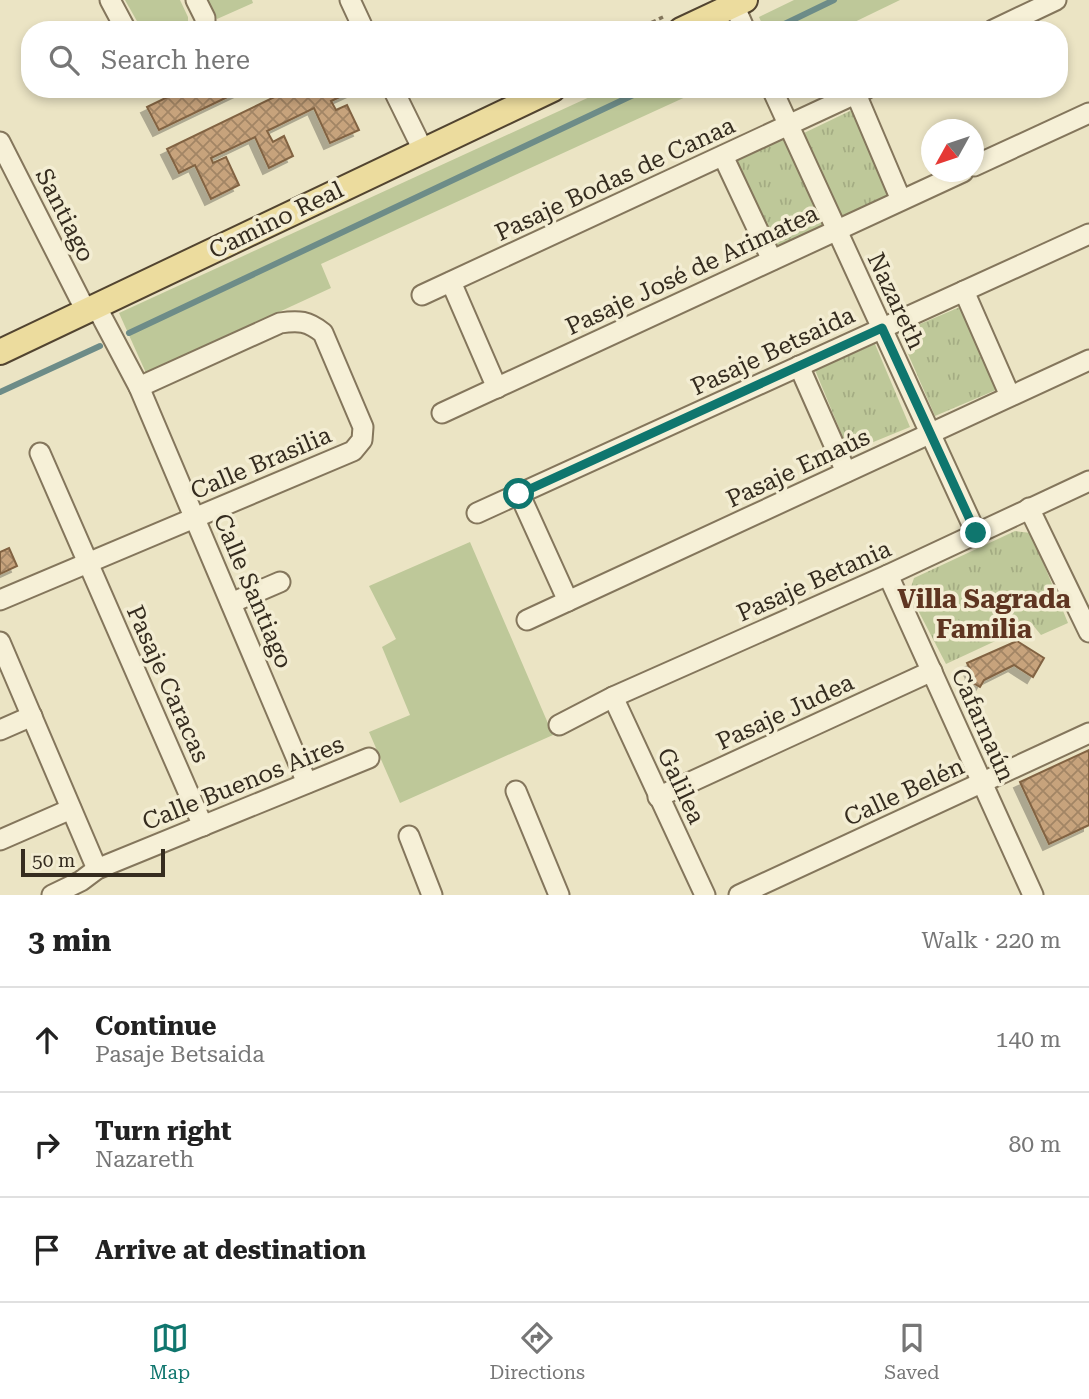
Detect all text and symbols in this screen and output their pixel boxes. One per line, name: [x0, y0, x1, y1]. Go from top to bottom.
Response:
search box: [21, 21, 1068, 98]
icon: search: [45, 41, 83, 79]
text: Search here: [101, 45, 250, 75]
street label: Pasaje Bodas de Canaa: [491, 111, 739, 247]
north arrow: [921, 119, 984, 182]
street label: Santiago: [30, 164, 100, 266]
street label: Camino Real: [204, 175, 348, 265]
street label: Pasaje José de Arimatea: [561, 199, 823, 341]
street label: Nazareth: [861, 248, 931, 354]
street label: Pasaje Betsaida: [687, 301, 859, 401]
street label: Calle Brasilia: [186, 421, 336, 505]
street label: Pasaje Emaús: [722, 423, 874, 513]
route start: [503, 478, 534, 509]
street label: Calle Santiago: [208, 509, 298, 673]
route end: [960, 517, 991, 548]
street label: Pasaje Betania: [733, 534, 895, 628]
district label: Villa Sagrada Familia: [897, 584, 1071, 644]
street label: Pasaje Caracas: [121, 601, 215, 767]
street label: Cafarnaún: [946, 664, 1020, 786]
street label: Pasaje Judea: [712, 668, 858, 756]
street label: Calle Buenos Aires: [138, 730, 348, 836]
street label: Galilea: [651, 744, 711, 828]
street label: Calle Belén: [839, 752, 969, 832]
scale bar: [21, 846, 164, 878]
text: 50 m: [32, 849, 75, 872]
text: 3 min: [28, 923, 111, 958]
text: Walk · 220 m: [922, 927, 1061, 954]
text: Continue: [95, 1011, 217, 1041]
icon: ahead: [28, 1021, 66, 1059]
text: 140 m: [996, 1026, 1061, 1053]
text: Pasaje Betsaida: [95, 1041, 265, 1068]
text: Turn right: [95, 1116, 231, 1146]
icon: right: [28, 1126, 66, 1164]
text: 80 m: [1008, 1131, 1061, 1158]
text: Nazareth: [95, 1146, 194, 1173]
icon: arrive: [28, 1231, 66, 1269]
text: Arrive at destination: [95, 1235, 366, 1265]
tab: Map: [150, 1319, 190, 1384]
tab: Directions: [489, 1319, 585, 1384]
tab: Saved: [884, 1319, 939, 1384]

